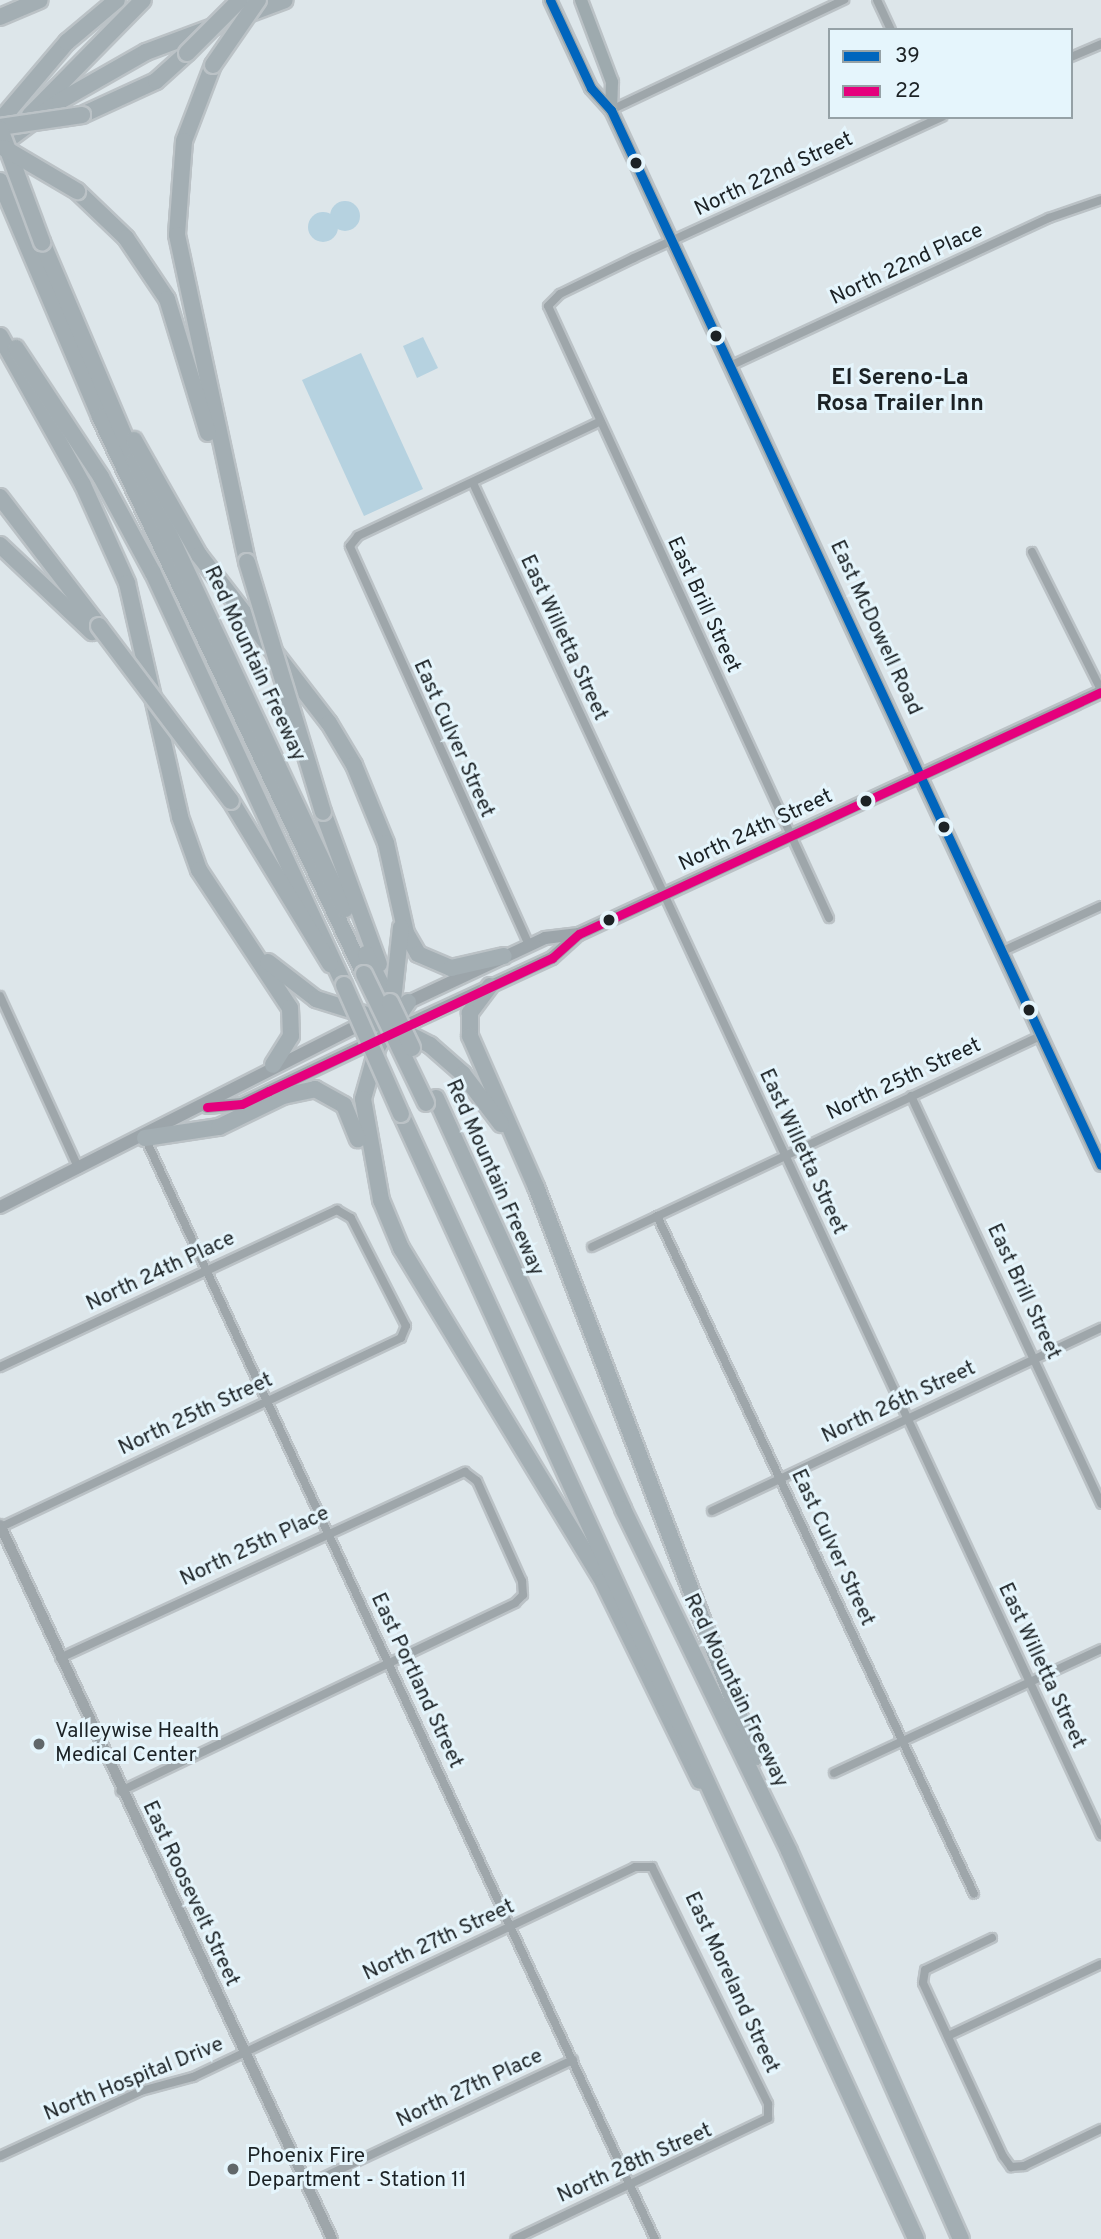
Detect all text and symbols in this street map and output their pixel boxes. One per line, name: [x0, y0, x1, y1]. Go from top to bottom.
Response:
legend: [828, 28, 1073, 119]
text: 39: [895, 43, 920, 70]
text: 22: [895, 78, 921, 105]
street label: North 22nd Street: [691, 127, 857, 223]
unlabelled marker: [629, 156, 643, 170]
street label: North 22nd Place: [826, 219, 988, 311]
unlabelled marker: [709, 329, 723, 343]
district label: El Sereno-La Rosa Trailer Inn: [816, 365, 984, 419]
street label: East Brill Street: [661, 533, 745, 677]
street label: East McDowell Road: [823, 537, 927, 719]
street label: East Willetta Street: [513, 551, 613, 725]
street label: Red Mountain Freeway: [198, 562, 310, 766]
street label: East Culver Street: [407, 656, 499, 822]
street label: North 24th Street: [675, 784, 837, 878]
unlabelled marker: [859, 794, 873, 808]
unlabelled marker: [937, 820, 951, 834]
unlabelled marker: [602, 913, 616, 927]
unlabelled marker: [1022, 1003, 1036, 1017]
street label: North 25th Street: [823, 1033, 985, 1127]
street label: East Willetta Street: [752, 1065, 852, 1239]
street label: Red Mountain Freeway: [439, 1076, 549, 1280]
street label: East Brill Street: [981, 1220, 1065, 1364]
street label: North 24th Place: [83, 1226, 239, 1318]
street label: North 26th Street: [818, 1356, 980, 1450]
street label: North 25th Street: [115, 1368, 277, 1462]
street label: East Culver Street: [785, 1466, 879, 1630]
street label: North 25th Place: [176, 1501, 334, 1593]
street label: East Willetta Street: [991, 1579, 1091, 1753]
street label: East Portland Street: [364, 1589, 468, 1773]
street label: Red Mountain Freeway: [677, 1590, 793, 1792]
place label: Valleywise Health Medical Center: [55, 1719, 219, 1769]
marker: Valleywise Health Medical Center: [29, 1734, 49, 1754]
street label: East Roosevelt Street: [136, 1797, 244, 1991]
street label: East Moreland Street: [678, 1888, 784, 2078]
street label: North 27th Street: [359, 1895, 519, 1987]
street label: North Hospital Drive: [40, 2032, 228, 2128]
street label: North 27th Place: [393, 2044, 547, 2134]
street label: North 28th Street: [554, 2119, 716, 2209]
place label: Phoenix Fire Department - Station 11: [247, 2144, 467, 2194]
marker: Phoenix Fire Department - Station 11: [225, 2161, 241, 2177]

